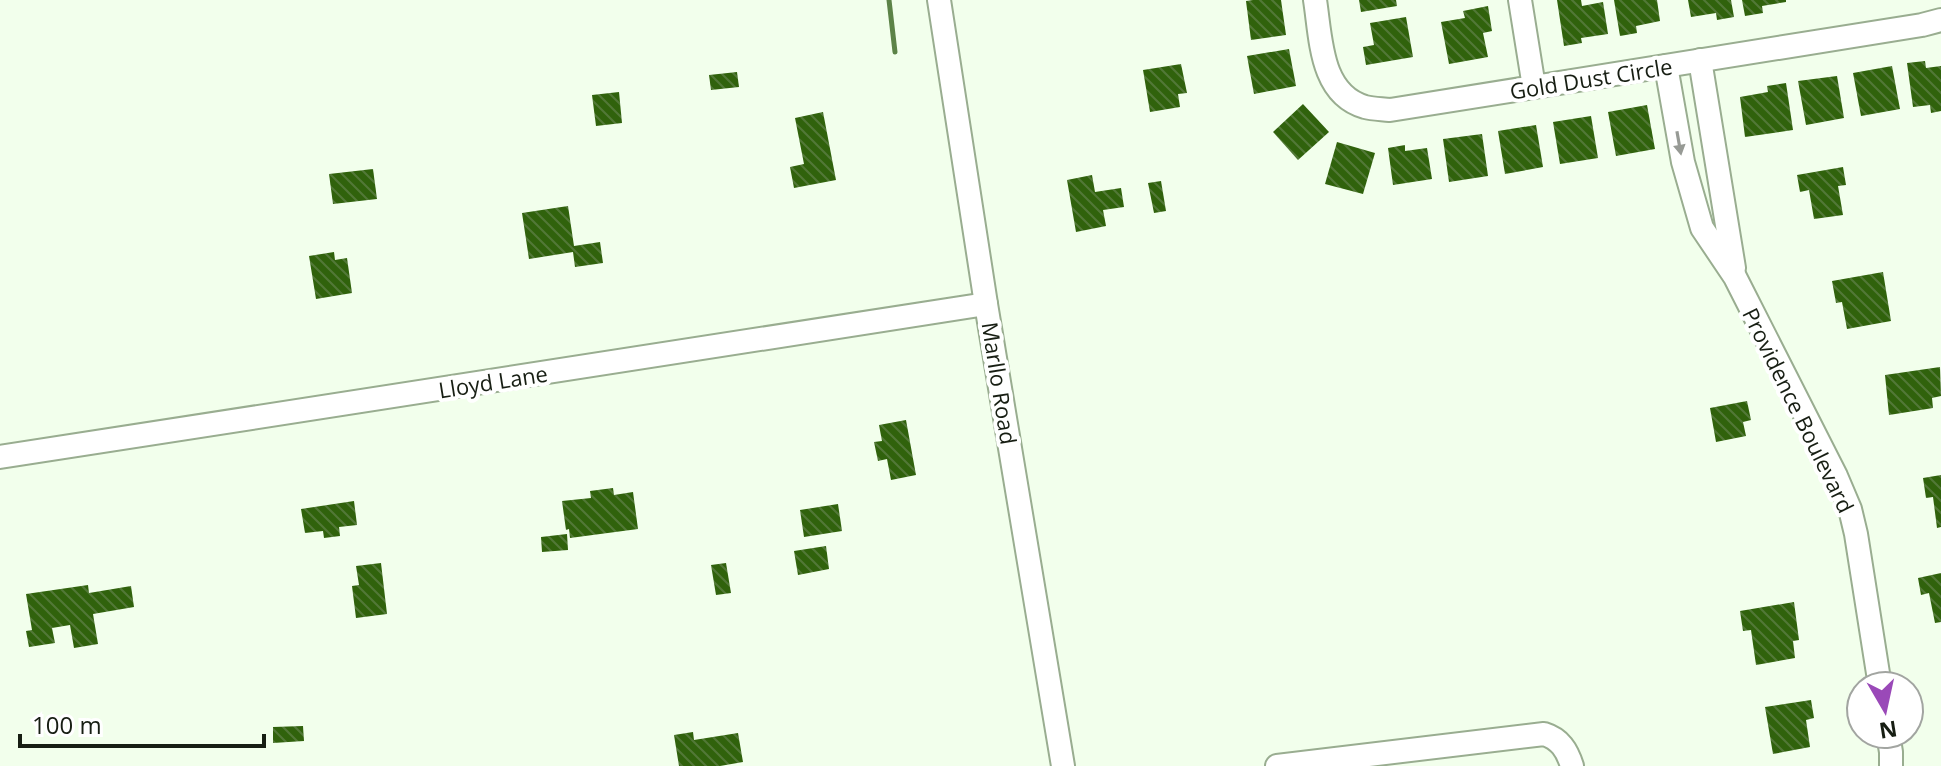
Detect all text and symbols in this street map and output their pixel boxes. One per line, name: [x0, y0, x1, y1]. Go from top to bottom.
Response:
street label: Gold Dust Circle: [1508, 50, 1674, 106]
one-way arrow: [1674, 131, 1686, 156]
street label: Providence Boulevard: [1736, 303, 1862, 517]
street label: Marllo Road: [976, 320, 1024, 446]
street label: Lloyd Lane: [436, 358, 550, 404]
north arrow: [1845, 670, 1925, 750]
scale bar: [20, 698, 264, 748]
text: 100 m: [32, 708, 102, 741]
text: N: [1877, 715, 1899, 747]

